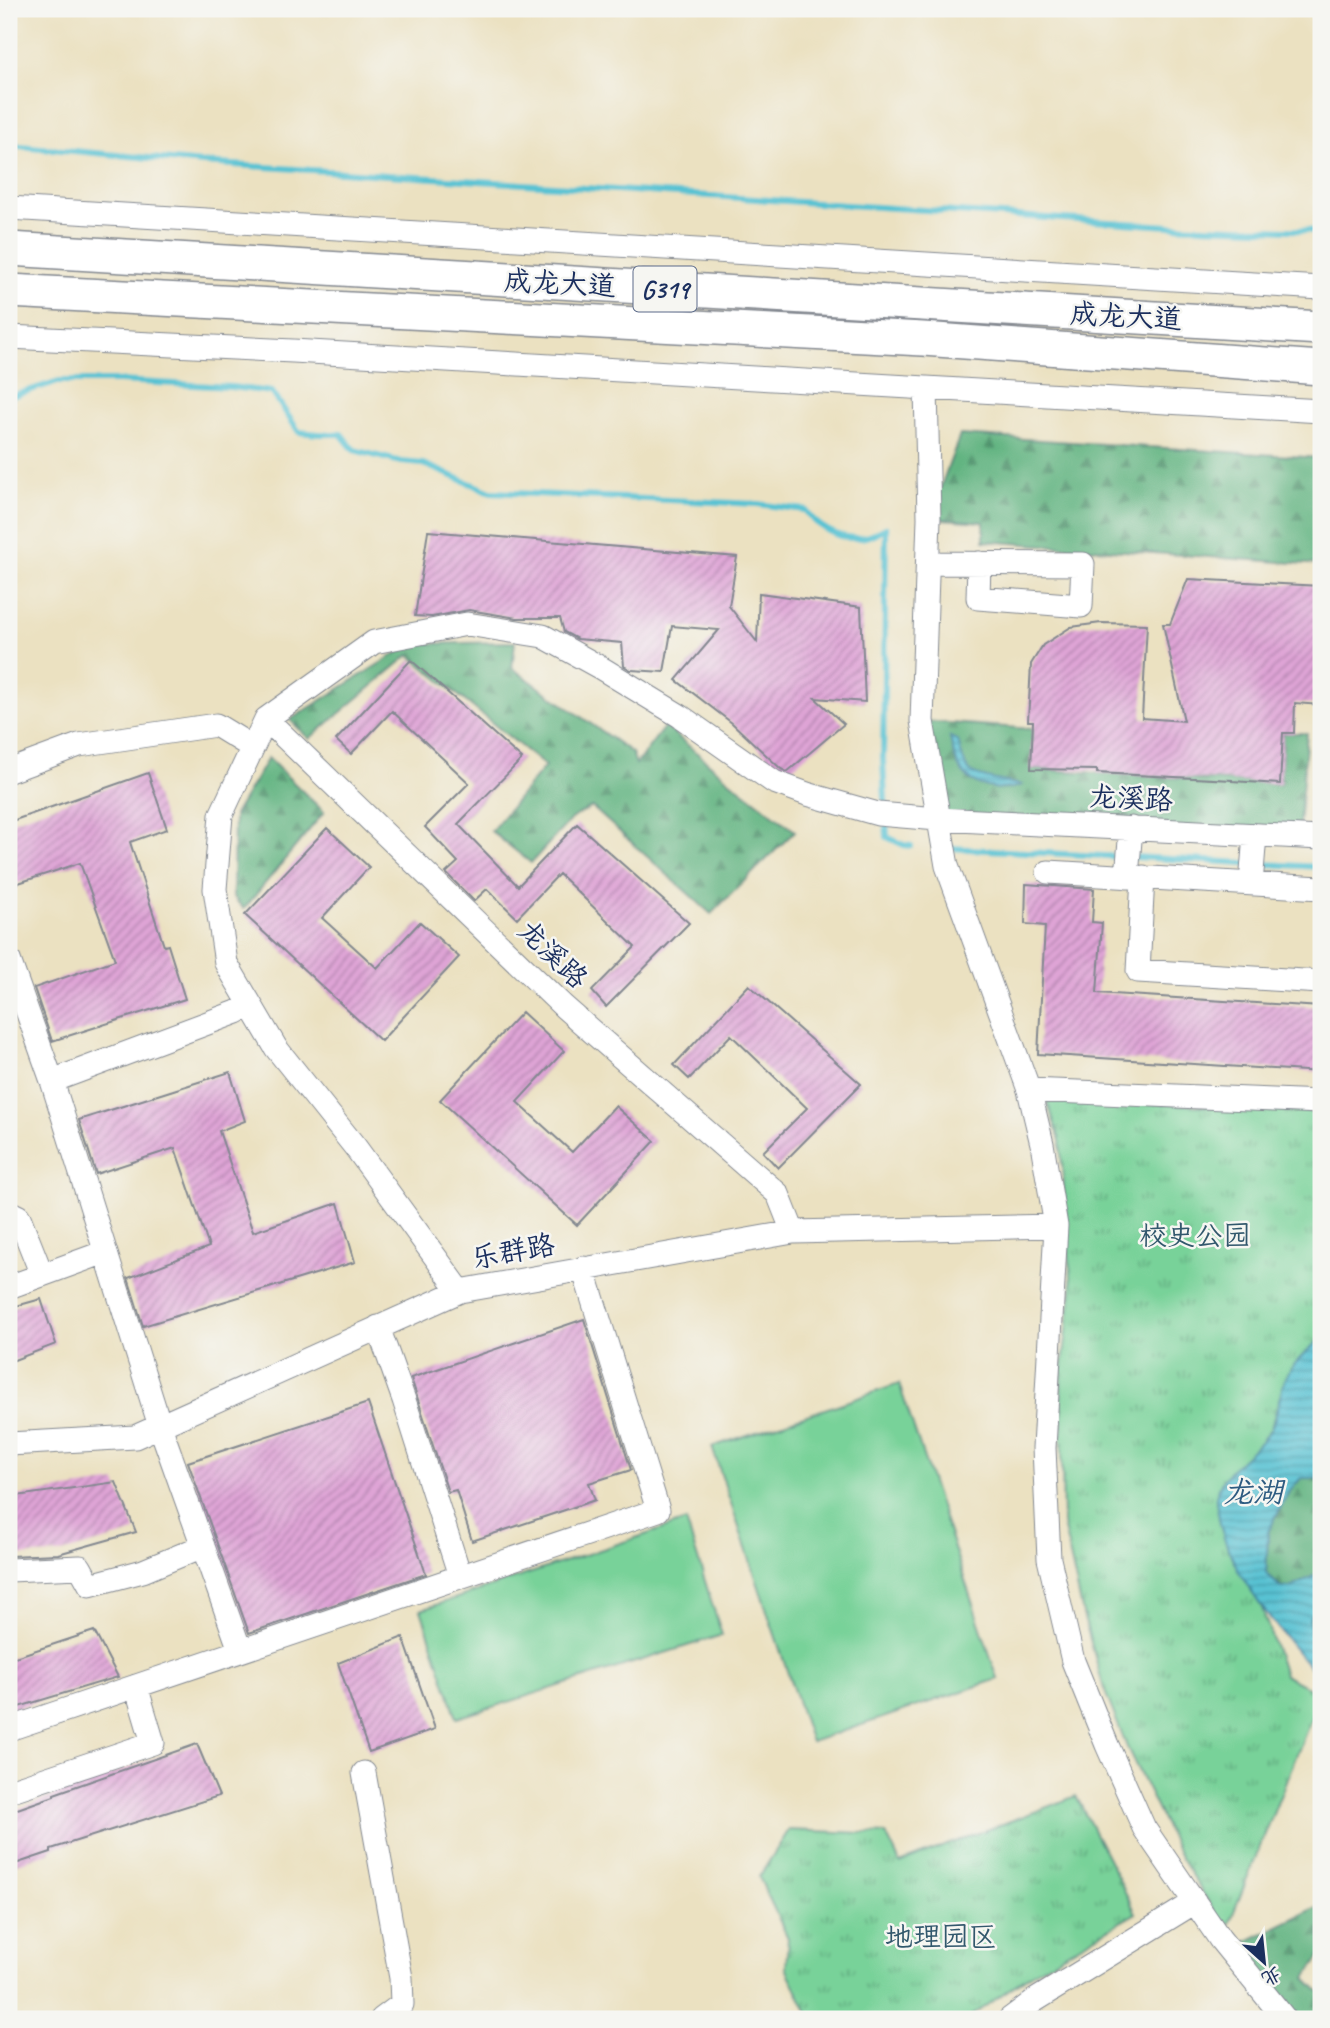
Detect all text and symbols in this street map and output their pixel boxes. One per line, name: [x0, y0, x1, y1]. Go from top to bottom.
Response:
street label: 成龙大道: [503, 263, 617, 303]
road number: G319: [634, 266, 696, 312]
street label: 成龙大道: [1069, 296, 1183, 336]
street label: 龙溪路: [1088, 778, 1174, 818]
street label: 龙溪路: [511, 912, 595, 996]
park label: 校史公园: [1139, 1218, 1251, 1253]
street label: 乐群路: [469, 1226, 557, 1276]
water label: 龙湖: [1223, 1473, 1286, 1511]
park label: 地理园区: [885, 1919, 997, 1954]
north arrow: [1228, 1926, 1298, 1996]
text: 北: [1257, 1961, 1285, 1991]

